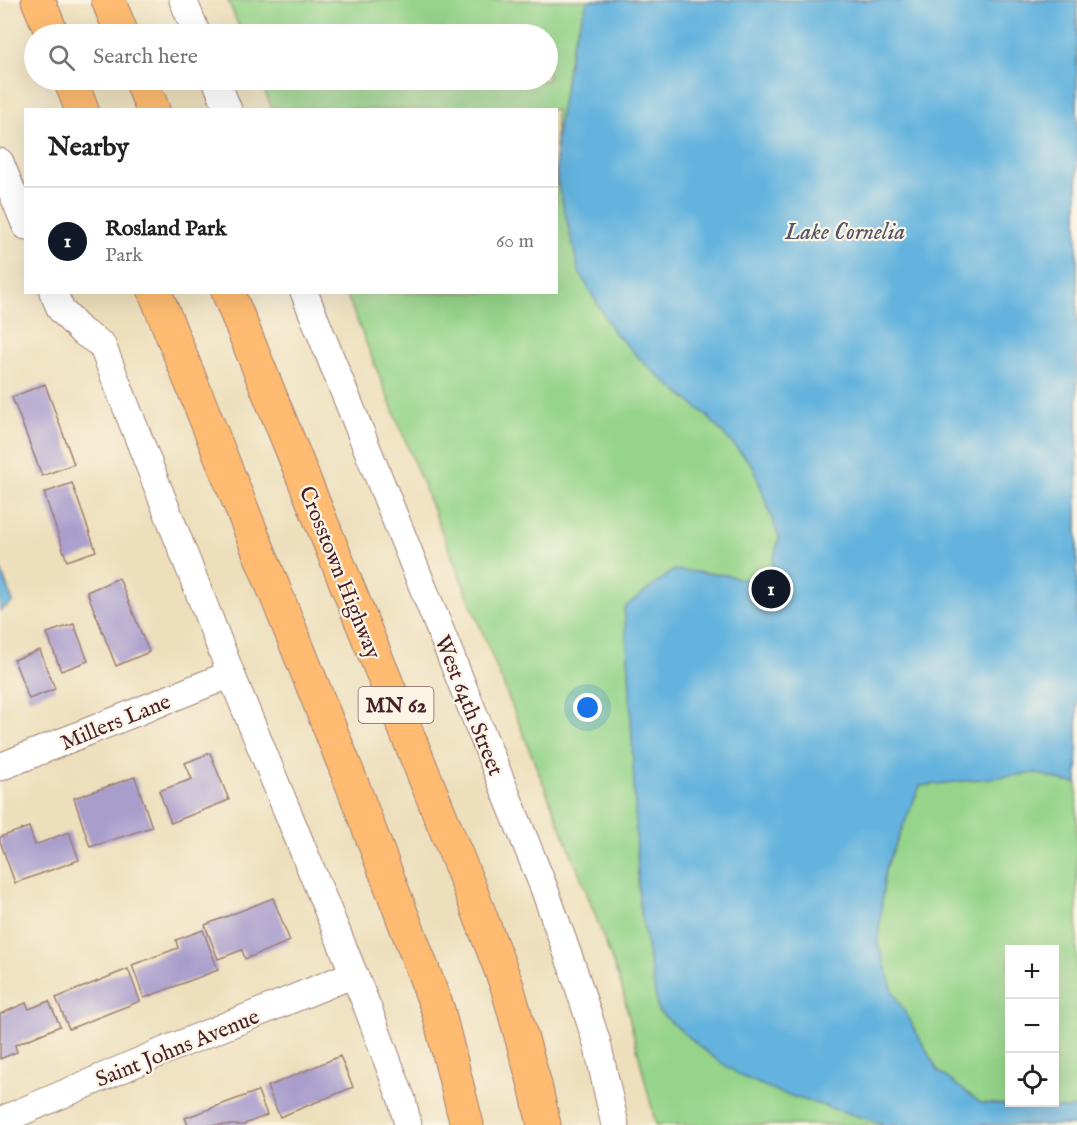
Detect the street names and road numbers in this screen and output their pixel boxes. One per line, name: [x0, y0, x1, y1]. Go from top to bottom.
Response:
street label: Crosstown Highway: [292, 482, 387, 663]
street label: West 64th Street: [427, 632, 509, 780]
road number: MN 62: [358, 687, 434, 723]
street label: Millers Lane: [57, 688, 175, 758]
street label: Saint Johns Avenue: [92, 1003, 264, 1094]

